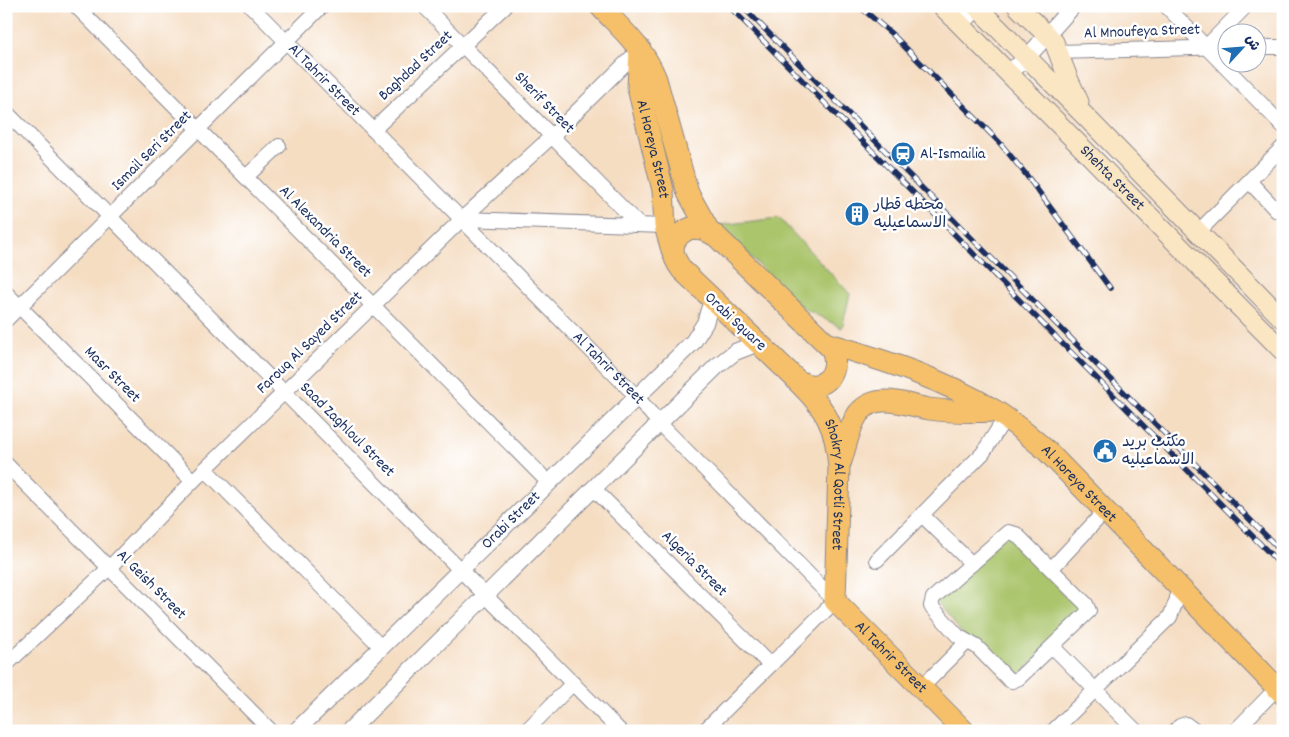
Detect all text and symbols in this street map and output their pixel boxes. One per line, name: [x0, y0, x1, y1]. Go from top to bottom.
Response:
street label: Al Mnoufeya Street: [1084, 18, 1201, 46]
north arrow: [1216, 22, 1266, 72]
street label: Baghdad Street: [374, 25, 458, 107]
text: ش: [1240, 32, 1264, 54]
street label: Al Tahrir Street: [283, 38, 366, 122]
street label: Sherif Street: [508, 67, 580, 139]
street label: Al Horeya Street: [630, 97, 675, 199]
street label: Ismail Seri Street: [106, 105, 198, 197]
street label: Shehta Street: [1074, 140, 1150, 216]
station icon: Al-Ismailia: [890, 141, 916, 167]
place label: Al-Ismailia: [920, 143, 986, 166]
street label: Al Alexandria Street: [273, 180, 377, 284]
place label: محطه قطار الاسماعيليه: [872, 194, 946, 235]
building icon: محطه قطار الاسماعيليه: [844, 201, 870, 227]
street label: Farouq Al Sayed Street: [252, 286, 368, 400]
street label: Orabi Square: [699, 287, 771, 357]
street label: Al Tahrir Street: [567, 326, 650, 410]
street label: Masr Street: [78, 341, 146, 409]
street label: Saad Zaghloul Street: [294, 377, 400, 483]
street label: Shokry Al Qotli Street: [818, 415, 851, 551]
place label: مكتب بريد الاسماعيليه: [1122, 431, 1194, 472]
public building icon: مكتب بريد الاسماعيليه: [1092, 438, 1118, 464]
street label: Al Horeya Street: [1035, 439, 1122, 528]
street label: Orabi Street: [476, 486, 546, 555]
street label: Algeria Street: [656, 526, 732, 602]
street label: Al Geish Street: [111, 545, 191, 625]
street label: Al Tahrir Street: [849, 615, 932, 699]

